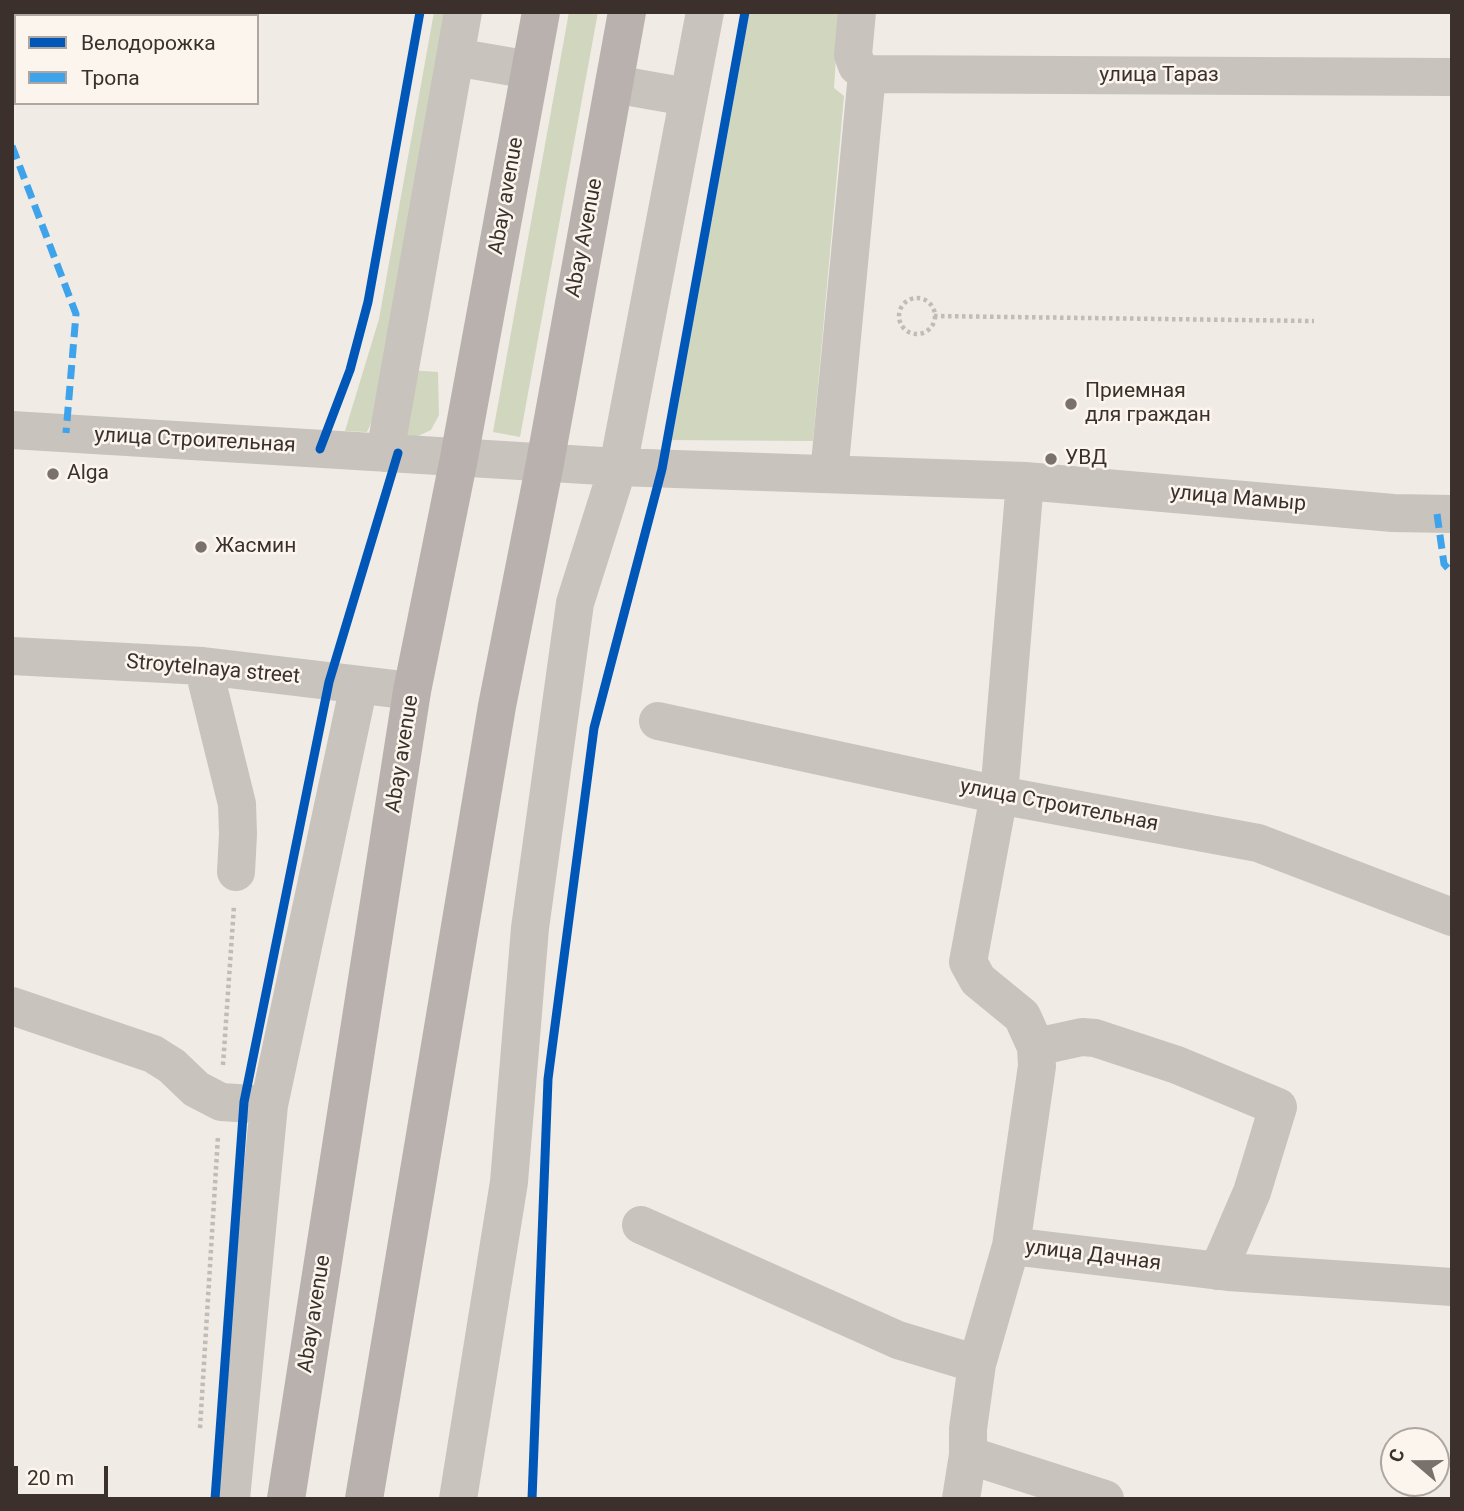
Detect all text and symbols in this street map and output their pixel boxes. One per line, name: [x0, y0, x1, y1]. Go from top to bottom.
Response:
legend: [14, 14, 259, 105]
text: Велодорожка: [81, 31, 216, 55]
street label: улица Тараз: [1099, 63, 1219, 89]
text: Тропа: [81, 66, 140, 90]
street label: Abay avenue: [484, 135, 530, 257]
street label: Abay Avenue: [561, 176, 609, 300]
place label: Приемная для граждан: [1085, 379, 1211, 429]
marker: Приемная для граждан: [1063, 396, 1079, 412]
street label: улица Строительная: [94, 423, 296, 459]
place label: УВД: [1065, 446, 1107, 472]
marker: УВД: [1043, 451, 1059, 467]
place label: Alga: [67, 461, 109, 487]
marker: Alga: [45, 466, 61, 482]
street label: улица Мамыр: [1169, 481, 1307, 517]
place label: Жасмин: [215, 534, 296, 560]
marker: Жасмин: [193, 539, 209, 555]
street label: Stroytelnaya street: [125, 650, 301, 690]
street label: Abay avenue: [381, 693, 425, 815]
street label: улица Строительная: [958, 774, 1160, 838]
street label: улица Дачная: [1024, 1235, 1162, 1277]
street label: Abay avenue: [293, 1253, 337, 1375]
north arrow: [1380, 1427, 1450, 1497]
text: С: [1384, 1446, 1410, 1465]
scale bar: [18, 1452, 112, 1496]
text: 20 m: [27, 1466, 74, 1490]

